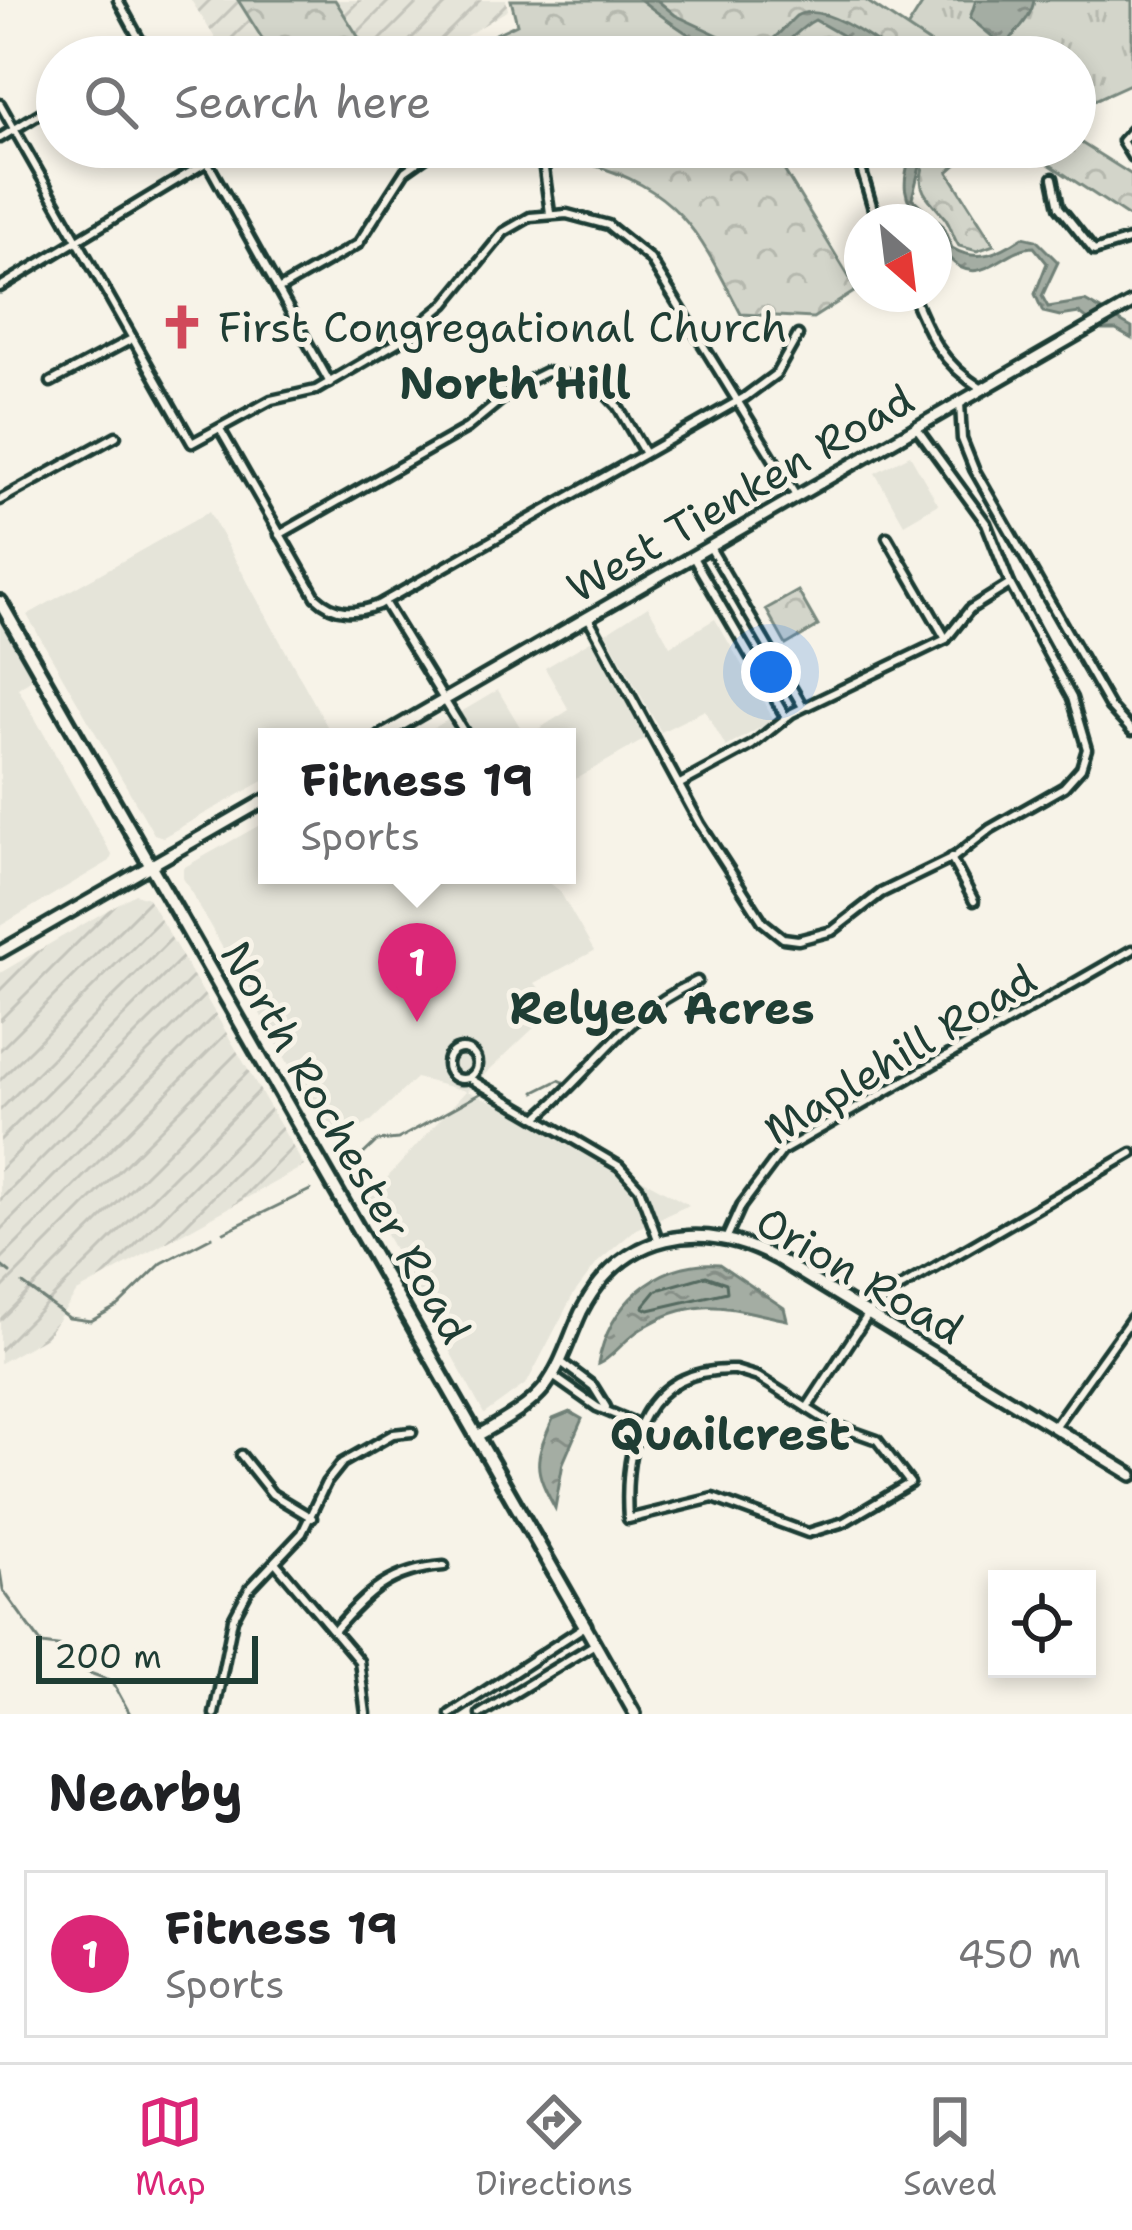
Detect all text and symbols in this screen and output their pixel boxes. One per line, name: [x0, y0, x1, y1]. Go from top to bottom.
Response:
search box: [36, 36, 1096, 168]
icon: search: [78, 69, 144, 135]
text: Search here: [174, 72, 431, 132]
north arrow: [844, 204, 952, 312]
place label: First Congregational Church: [218, 299, 787, 355]
church icon: First Congregational Church: [157, 302, 207, 352]
district label: North Hill: [399, 353, 631, 413]
street label: West Tienken Road: [556, 371, 924, 615]
your location: [741, 642, 801, 702]
popup: [258, 728, 576, 884]
text: Fitness 19: [301, 750, 533, 810]
text: Sports: [301, 810, 420, 862]
pin: 1: [378, 923, 456, 1022]
street label: North Rochester Road: [208, 931, 484, 1353]
street label: Maplehill Road: [754, 951, 1046, 1157]
district label: Relyea Acres: [509, 978, 815, 1038]
street label: Orion Road: [746, 1193, 974, 1357]
district label: Quailcrest: [610, 1404, 850, 1464]
map controls: [988, 1570, 1096, 1678]
button: locate: [988, 1570, 1096, 1678]
scale bar: [36, 1630, 258, 1683]
text: 200 m: [54, 1634, 162, 1679]
text: Nearby: [48, 1758, 243, 1826]
text: Fitness 19: [165, 1898, 398, 1958]
text: 1: [81, 1928, 99, 1980]
text: 450 m: [957, 1928, 1081, 1980]
text: Sports: [165, 1958, 285, 2010]
tab: Map: [135, 2089, 206, 2206]
tab: Directions: [476, 2089, 633, 2206]
tab: Saved: [903, 2089, 997, 2206]

